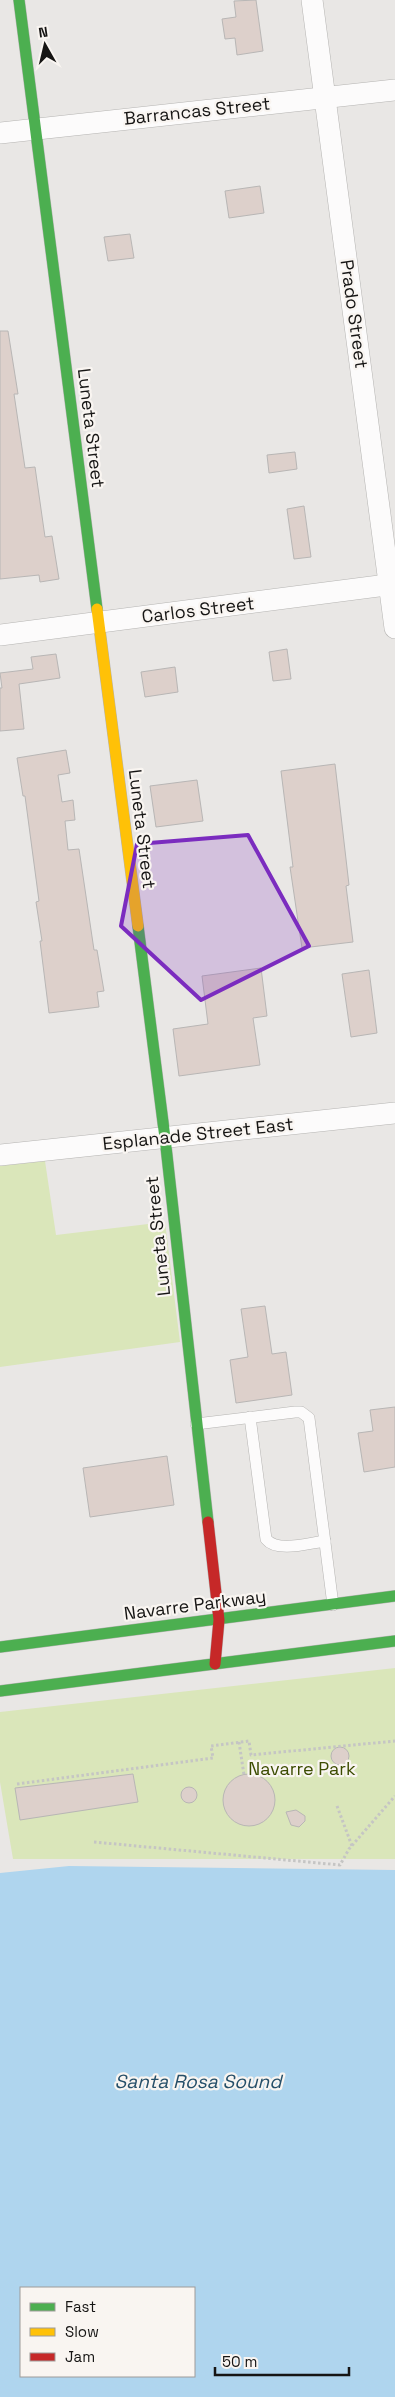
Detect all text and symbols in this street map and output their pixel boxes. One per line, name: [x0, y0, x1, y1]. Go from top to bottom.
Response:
north arrow: [20, 20, 70, 70]
text: N: [37, 23, 49, 42]
street label: Barrancas Street: [123, 91, 271, 130]
street label: Prado Street: [335, 258, 374, 370]
street label: Luneta Street: [73, 367, 110, 489]
street label: Carlos Street: [140, 591, 256, 628]
street label: Luneta Street: [124, 768, 161, 890]
street label: Esplanade Street East: [101, 1112, 294, 1155]
street label: Luneta Street: [140, 1175, 175, 1297]
street label: Navarre Parkway: [123, 1584, 267, 1625]
park label: Navarre Park: [248, 1757, 356, 1780]
water label: Santa Rosa Sound: [115, 2069, 283, 2094]
legend: [20, 2287, 195, 2377]
text: Fast: [65, 2297, 96, 2316]
text: Slow: [65, 2322, 99, 2341]
scale bar: [215, 2344, 349, 2376]
text: Jam: [65, 2347, 95, 2366]
text: 50 m: [222, 2352, 257, 2371]

